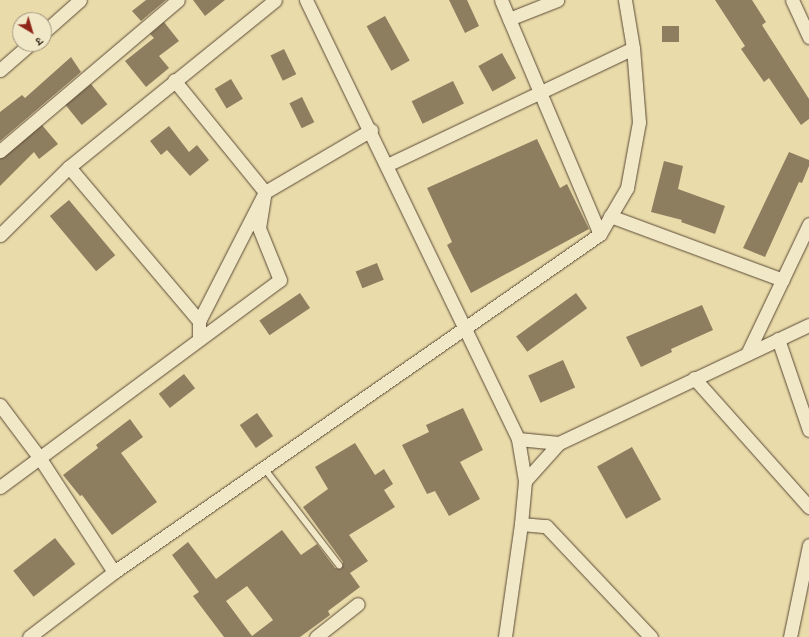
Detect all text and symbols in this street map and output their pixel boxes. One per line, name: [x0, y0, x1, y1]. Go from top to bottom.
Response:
north arrow: [12, 12, 52, 52]
text: उ: [32, 33, 45, 48]

